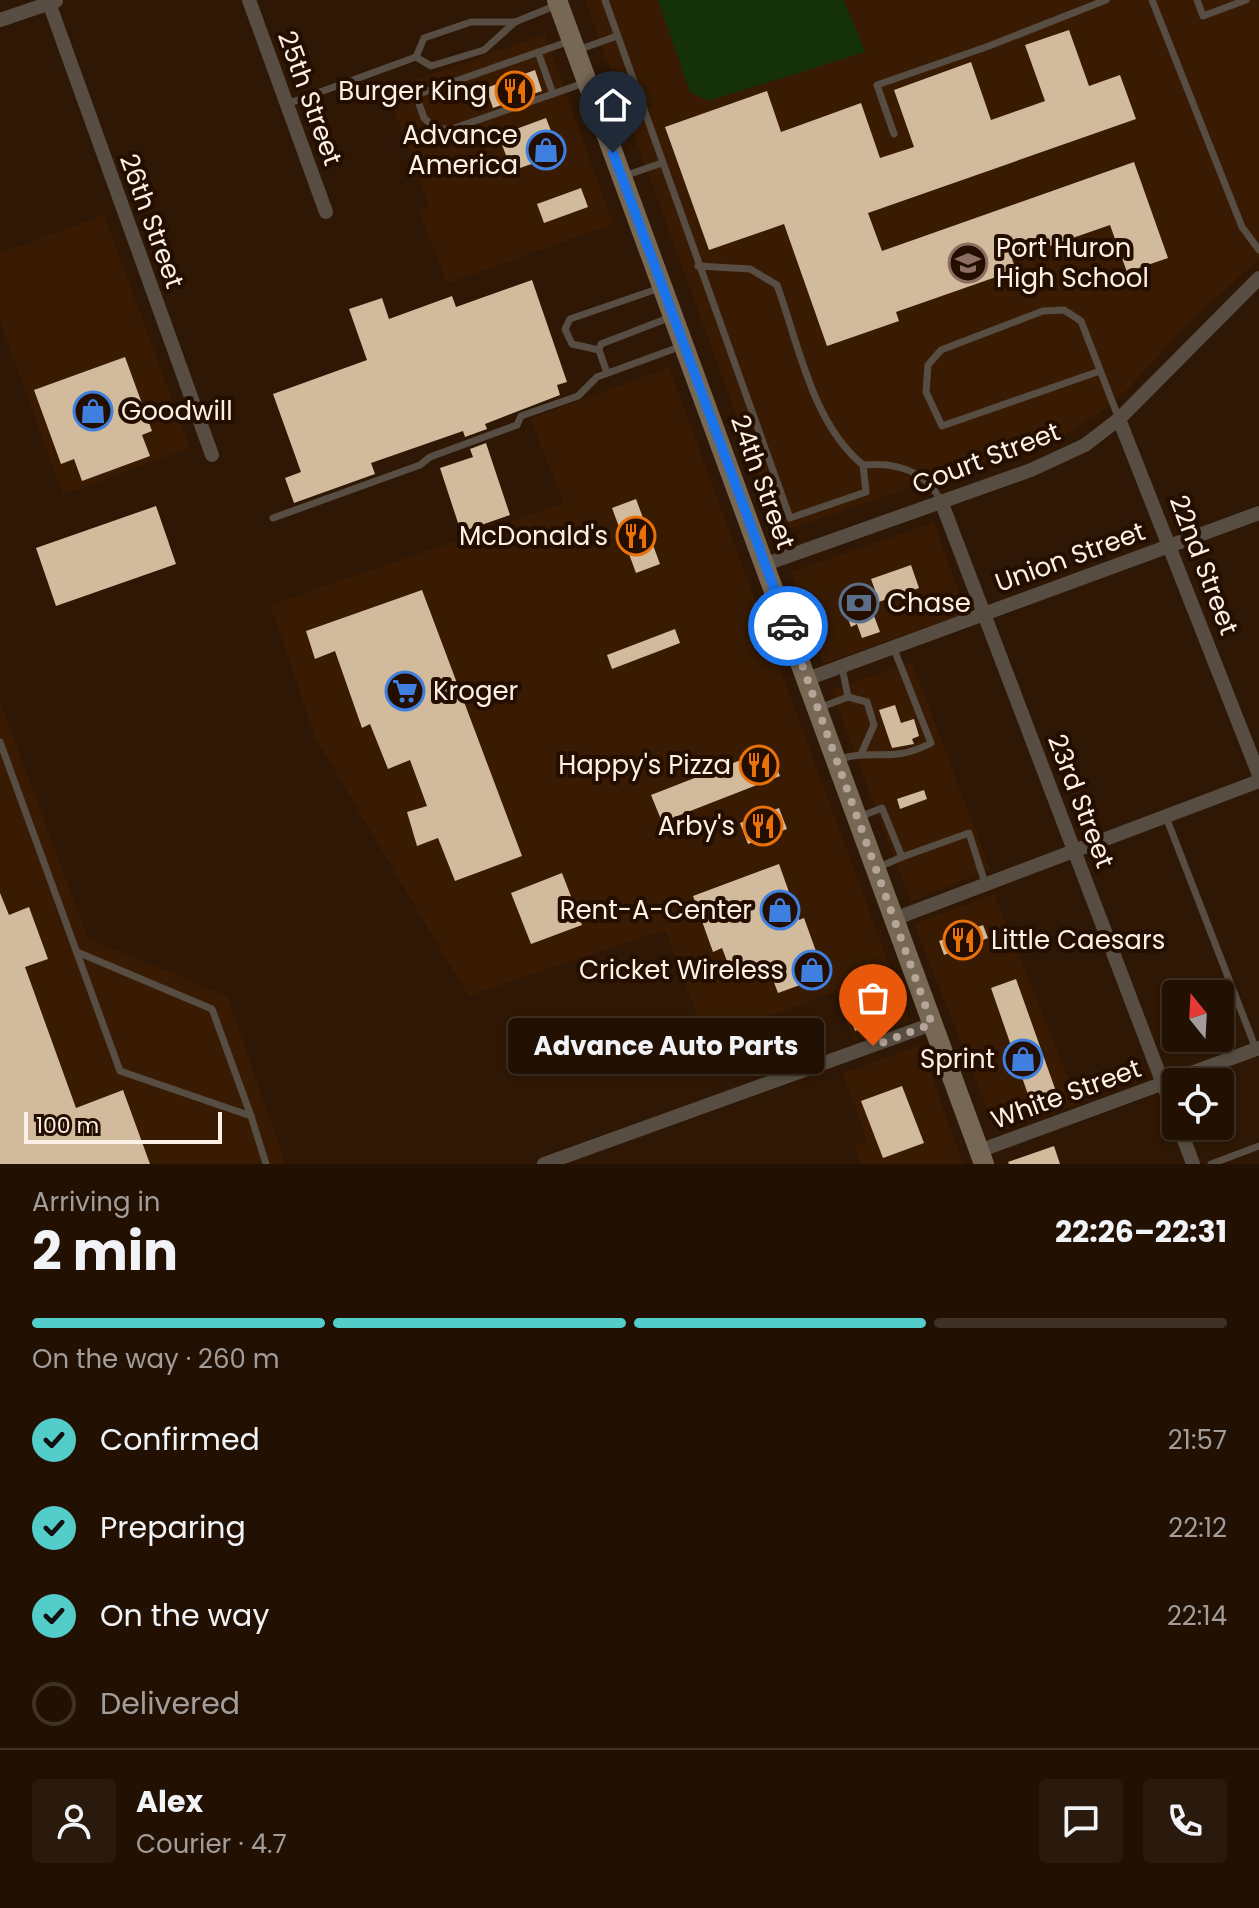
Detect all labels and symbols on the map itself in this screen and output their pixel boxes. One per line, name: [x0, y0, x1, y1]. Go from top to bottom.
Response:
street label: 25th Street: [269, 26, 351, 170]
restaurant icon: Burger King: [494, 70, 536, 112]
pin: [579, 71, 647, 153]
place label: Burger King: [338, 73, 487, 109]
place label: Advance America: [402, 117, 518, 183]
shop icon: Advance America: [525, 129, 567, 171]
street label: 26th Street: [111, 149, 193, 293]
place label: Port Huron High School: [996, 230, 1149, 296]
school or university icon: Port Huron High School: [947, 242, 989, 284]
shop icon: Goodwill: [72, 390, 114, 432]
place label: Goodwill: [121, 393, 233, 429]
street label: 24th Street: [722, 410, 804, 554]
street label: Court Street: [907, 413, 1065, 503]
street label: 22nd Street: [1161, 490, 1247, 640]
street label: Union Street: [990, 513, 1150, 601]
restaurant icon: McDonald's: [615, 515, 657, 557]
place label: McDonald's: [459, 518, 608, 554]
bank icon: Chase: [838, 582, 880, 624]
place label: Chase: [887, 585, 971, 621]
courier: [748, 586, 828, 666]
supermarket icon: Kroger: [384, 670, 426, 712]
place label: Kroger: [433, 673, 518, 709]
street label: 23rd Street: [1039, 729, 1123, 873]
restaurant icon: Happy's Pizza: [738, 744, 780, 786]
place label: Happy's Pizza: [558, 747, 731, 783]
restaurant icon: Arby's: [742, 805, 784, 847]
place label: Arby's: [658, 808, 735, 844]
shop icon: Rent-A-Center: [759, 889, 801, 931]
place label: Rent-A-Center: [560, 892, 752, 928]
restaurant icon: Little Caesars: [942, 919, 984, 961]
place label: Little Caesars: [991, 922, 1165, 958]
shop icon: Cricket Wireless: [791, 949, 833, 991]
place label: Cricket Wireless: [579, 952, 784, 988]
pin: [839, 964, 907, 1046]
north arrow: [1162, 980, 1234, 1052]
callout: Advance Auto Parts: [509, 1018, 825, 1074]
shop icon: Sprint: [1002, 1038, 1044, 1080]
place label: Sprint: [920, 1041, 995, 1077]
street label: White Street: [986, 1050, 1146, 1138]
scale bar: [24, 1108, 222, 1144]

